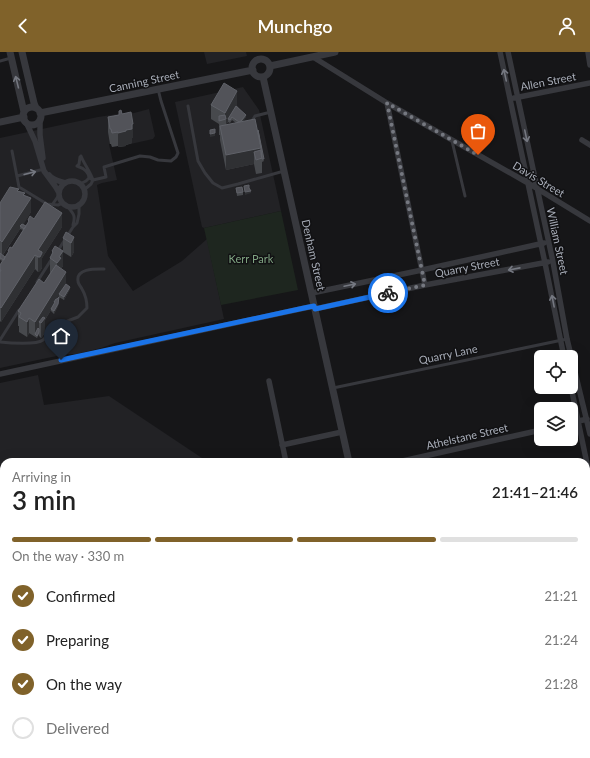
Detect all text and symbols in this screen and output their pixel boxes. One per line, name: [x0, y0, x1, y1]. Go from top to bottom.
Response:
icon: back: [12, 15, 34, 37]
text: Munchgo: [257, 15, 333, 37]
icon: person: [556, 15, 578, 37]
street label: Canning Street: [108, 67, 180, 95]
one-way arrow: [501, 69, 509, 82]
street label: Allen Street: [519, 69, 577, 93]
one-way arrow: [13, 76, 20, 89]
pin: [461, 114, 495, 155]
icon: bag: [467, 120, 489, 142]
one-way arrow: [522, 129, 530, 142]
street label: Davis Street: [511, 158, 567, 200]
one-way arrow: [24, 169, 37, 176]
street label: William Street: [545, 206, 571, 276]
street label: Denham Street: [299, 218, 329, 292]
park label: Kerr Park: [229, 252, 274, 265]
street label: Quarry Street: [434, 254, 500, 280]
one-way arrow: [508, 265, 521, 273]
courier: [368, 273, 408, 313]
one-way arrow: [343, 280, 356, 288]
icon: bike: [377, 282, 399, 304]
one-way arrow: [548, 295, 556, 308]
pin: [44, 319, 78, 360]
icon: home: [50, 325, 72, 347]
street label: Quarry Lane: [417, 341, 479, 367]
map controls: [534, 350, 578, 446]
button: locate: [534, 350, 578, 394]
button: layers: [534, 402, 578, 446]
street label: Athelstane Street: [425, 420, 509, 452]
text: Arriving in: [12, 469, 71, 485]
text: 21:41–21:46: [492, 483, 578, 501]
text: 3 min: [12, 484, 76, 516]
text: On the way · 330 m: [12, 548, 124, 564]
icon: check: [12, 585, 34, 607]
text: Confirmed: [46, 587, 115, 605]
text: 21:21: [545, 588, 578, 604]
icon: check: [12, 629, 34, 651]
text: Preparing: [46, 631, 109, 649]
text: 21:24: [545, 632, 578, 648]
icon: check: [12, 673, 34, 695]
text: On the way: [46, 675, 122, 693]
text: 21:28: [545, 676, 578, 692]
text: Delivered: [46, 719, 109, 737]

